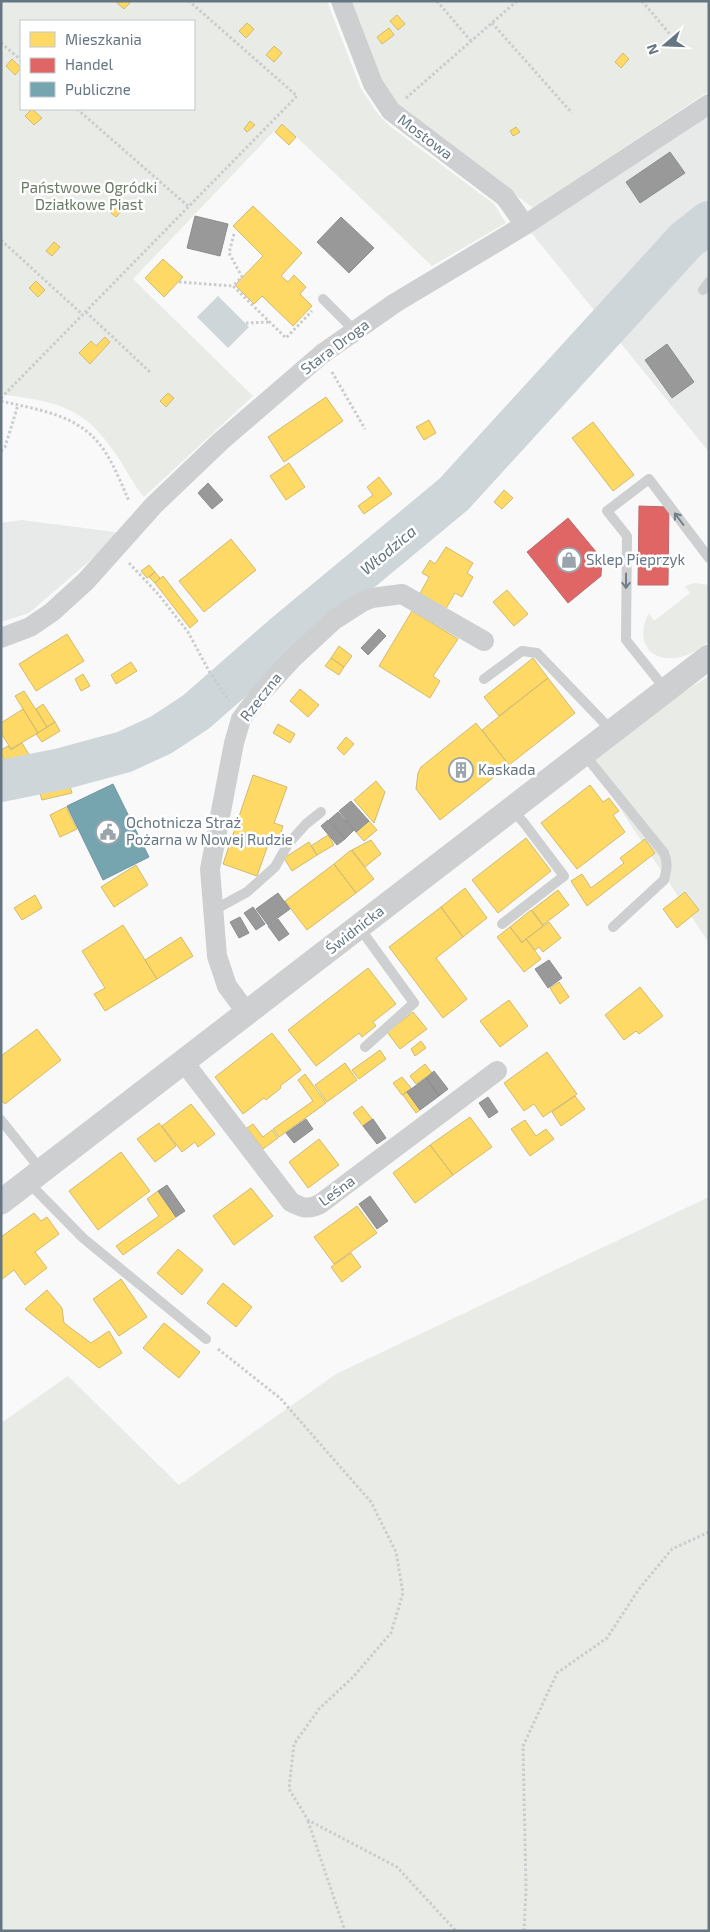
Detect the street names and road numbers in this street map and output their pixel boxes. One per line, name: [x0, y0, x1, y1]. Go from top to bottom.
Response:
street label: Mostowa: [395, 110, 457, 163]
street label: Stara Droga: [297, 315, 372, 378]
street label: Rzeczna: [236, 668, 285, 724]
street label: Świdnicka: [322, 901, 387, 957]
street label: Leśna: [315, 1171, 358, 1209]

